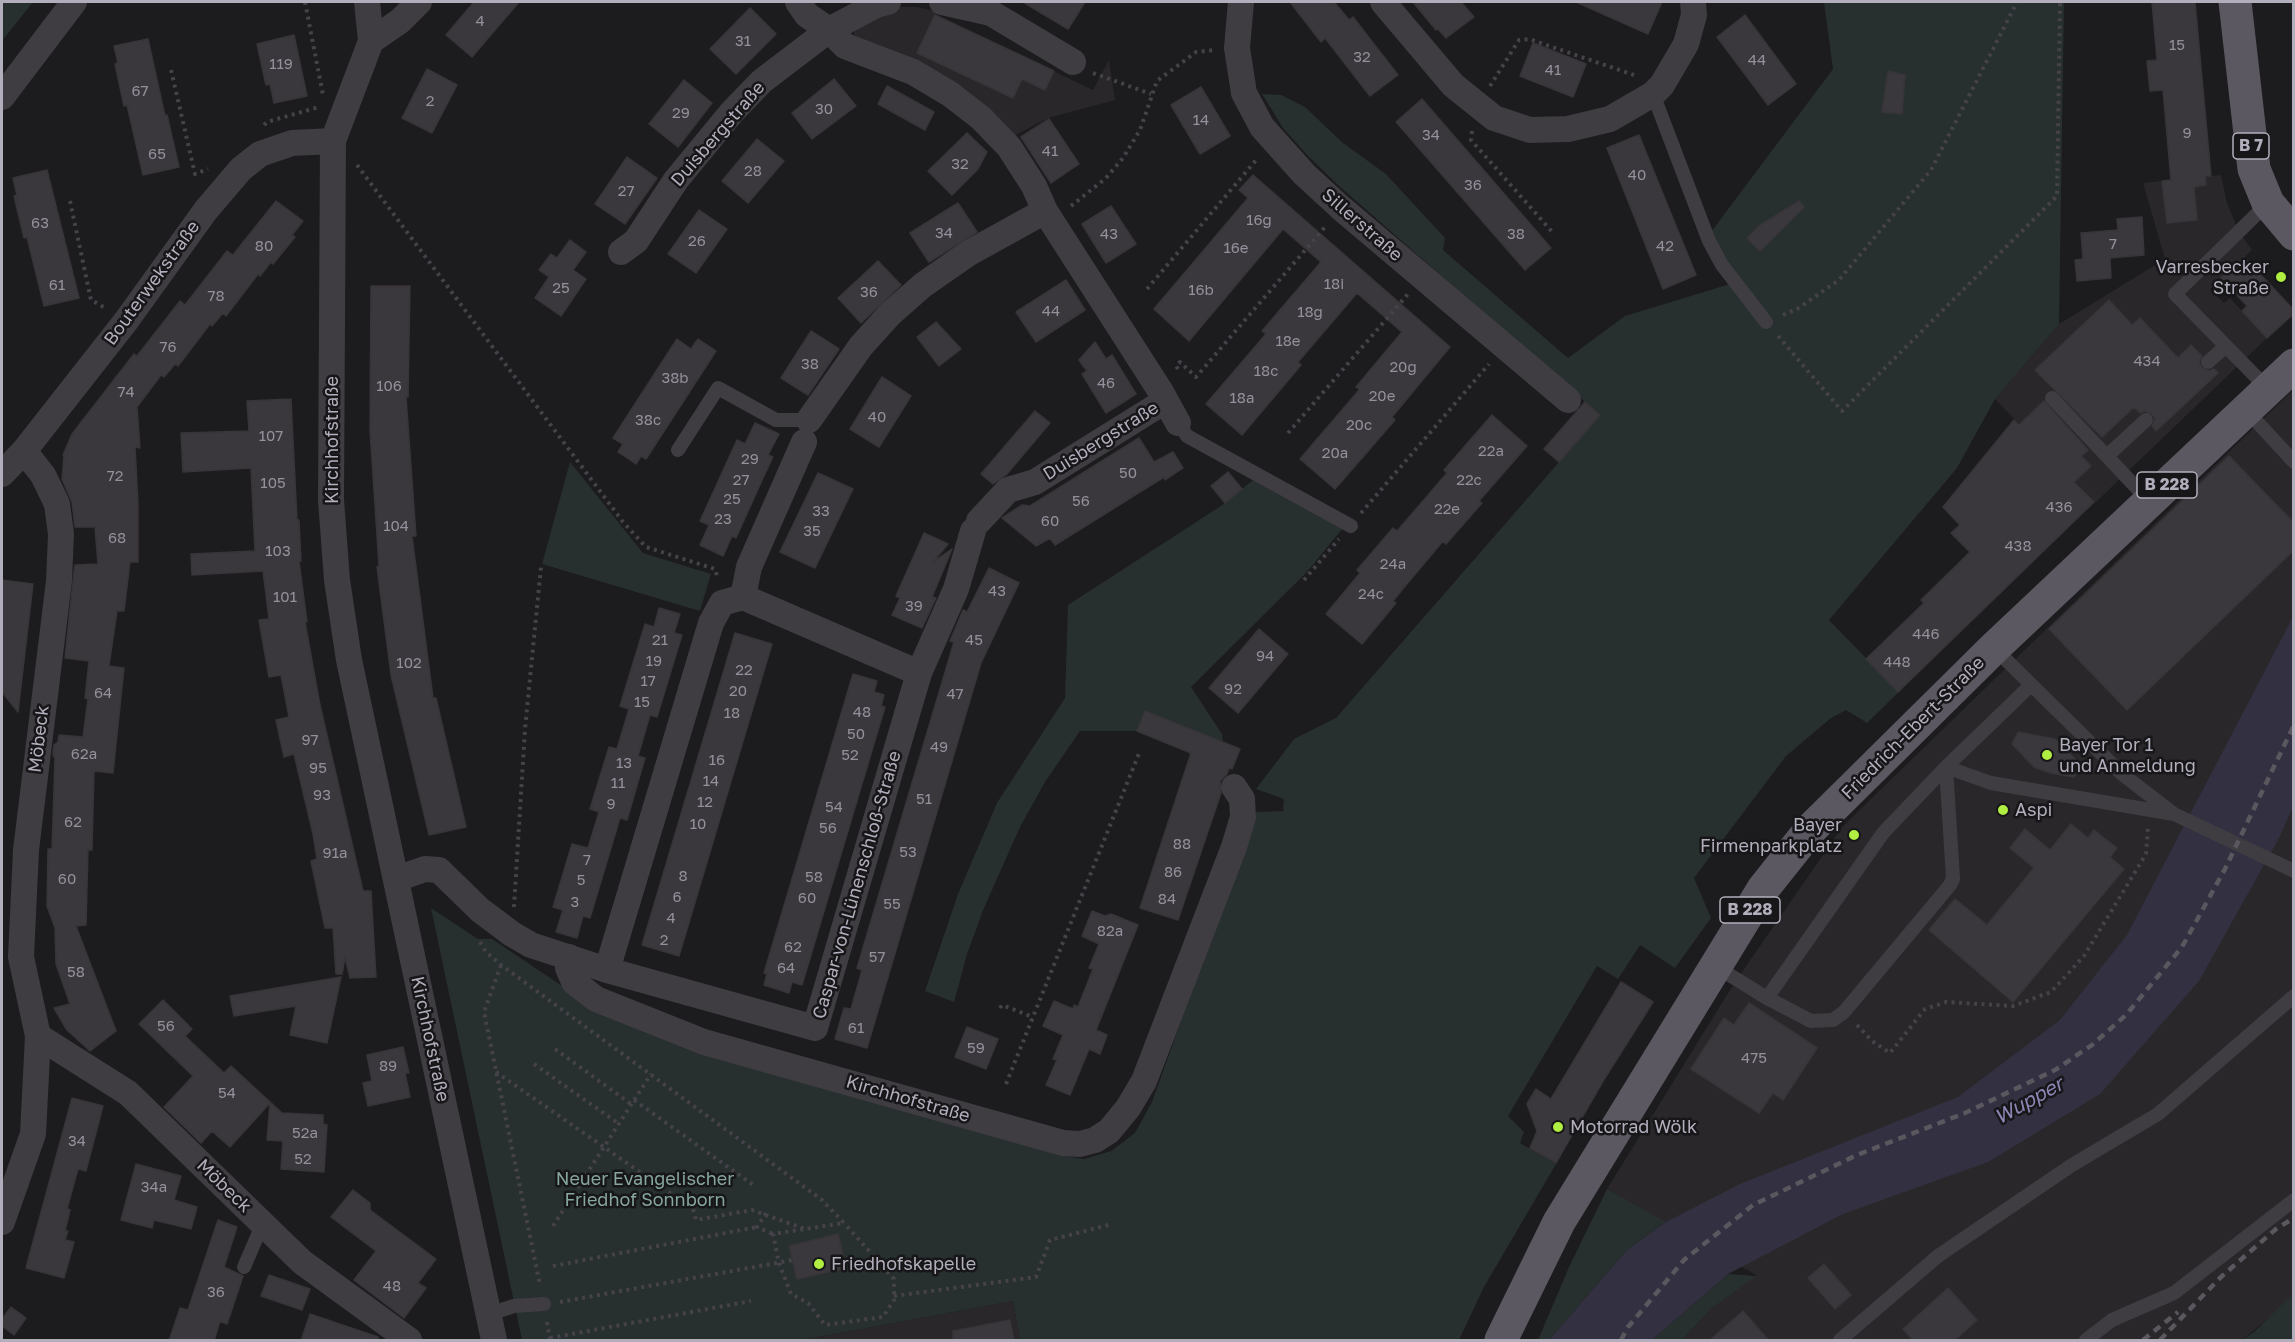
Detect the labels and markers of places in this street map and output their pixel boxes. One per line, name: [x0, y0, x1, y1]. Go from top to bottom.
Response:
place label: Varresbecker Straße: [2155, 256, 2269, 298]
marker: Varresbecker Straße: [2274, 270, 2288, 284]
place label: Bayer Tor 1 und Anmeldung: [2059, 734, 2196, 777]
marker: Bayer Tor 1 und Anmeldung: [2040, 748, 2054, 762]
place label: Aspi: [2015, 799, 2052, 821]
marker: Aspi: [1996, 803, 2010, 817]
place label: Bayer Firmenparkplatz: [1700, 814, 1842, 856]
marker: Bayer Firmenparkplatz: [1847, 828, 1861, 842]
place label: Motorrad Wölk: [1570, 1116, 1697, 1138]
marker: Motorrad Wölk: [1551, 1120, 1565, 1134]
place label: Friedhofskapelle: [831, 1253, 976, 1275]
marker: Friedhofskapelle: [812, 1257, 826, 1271]

